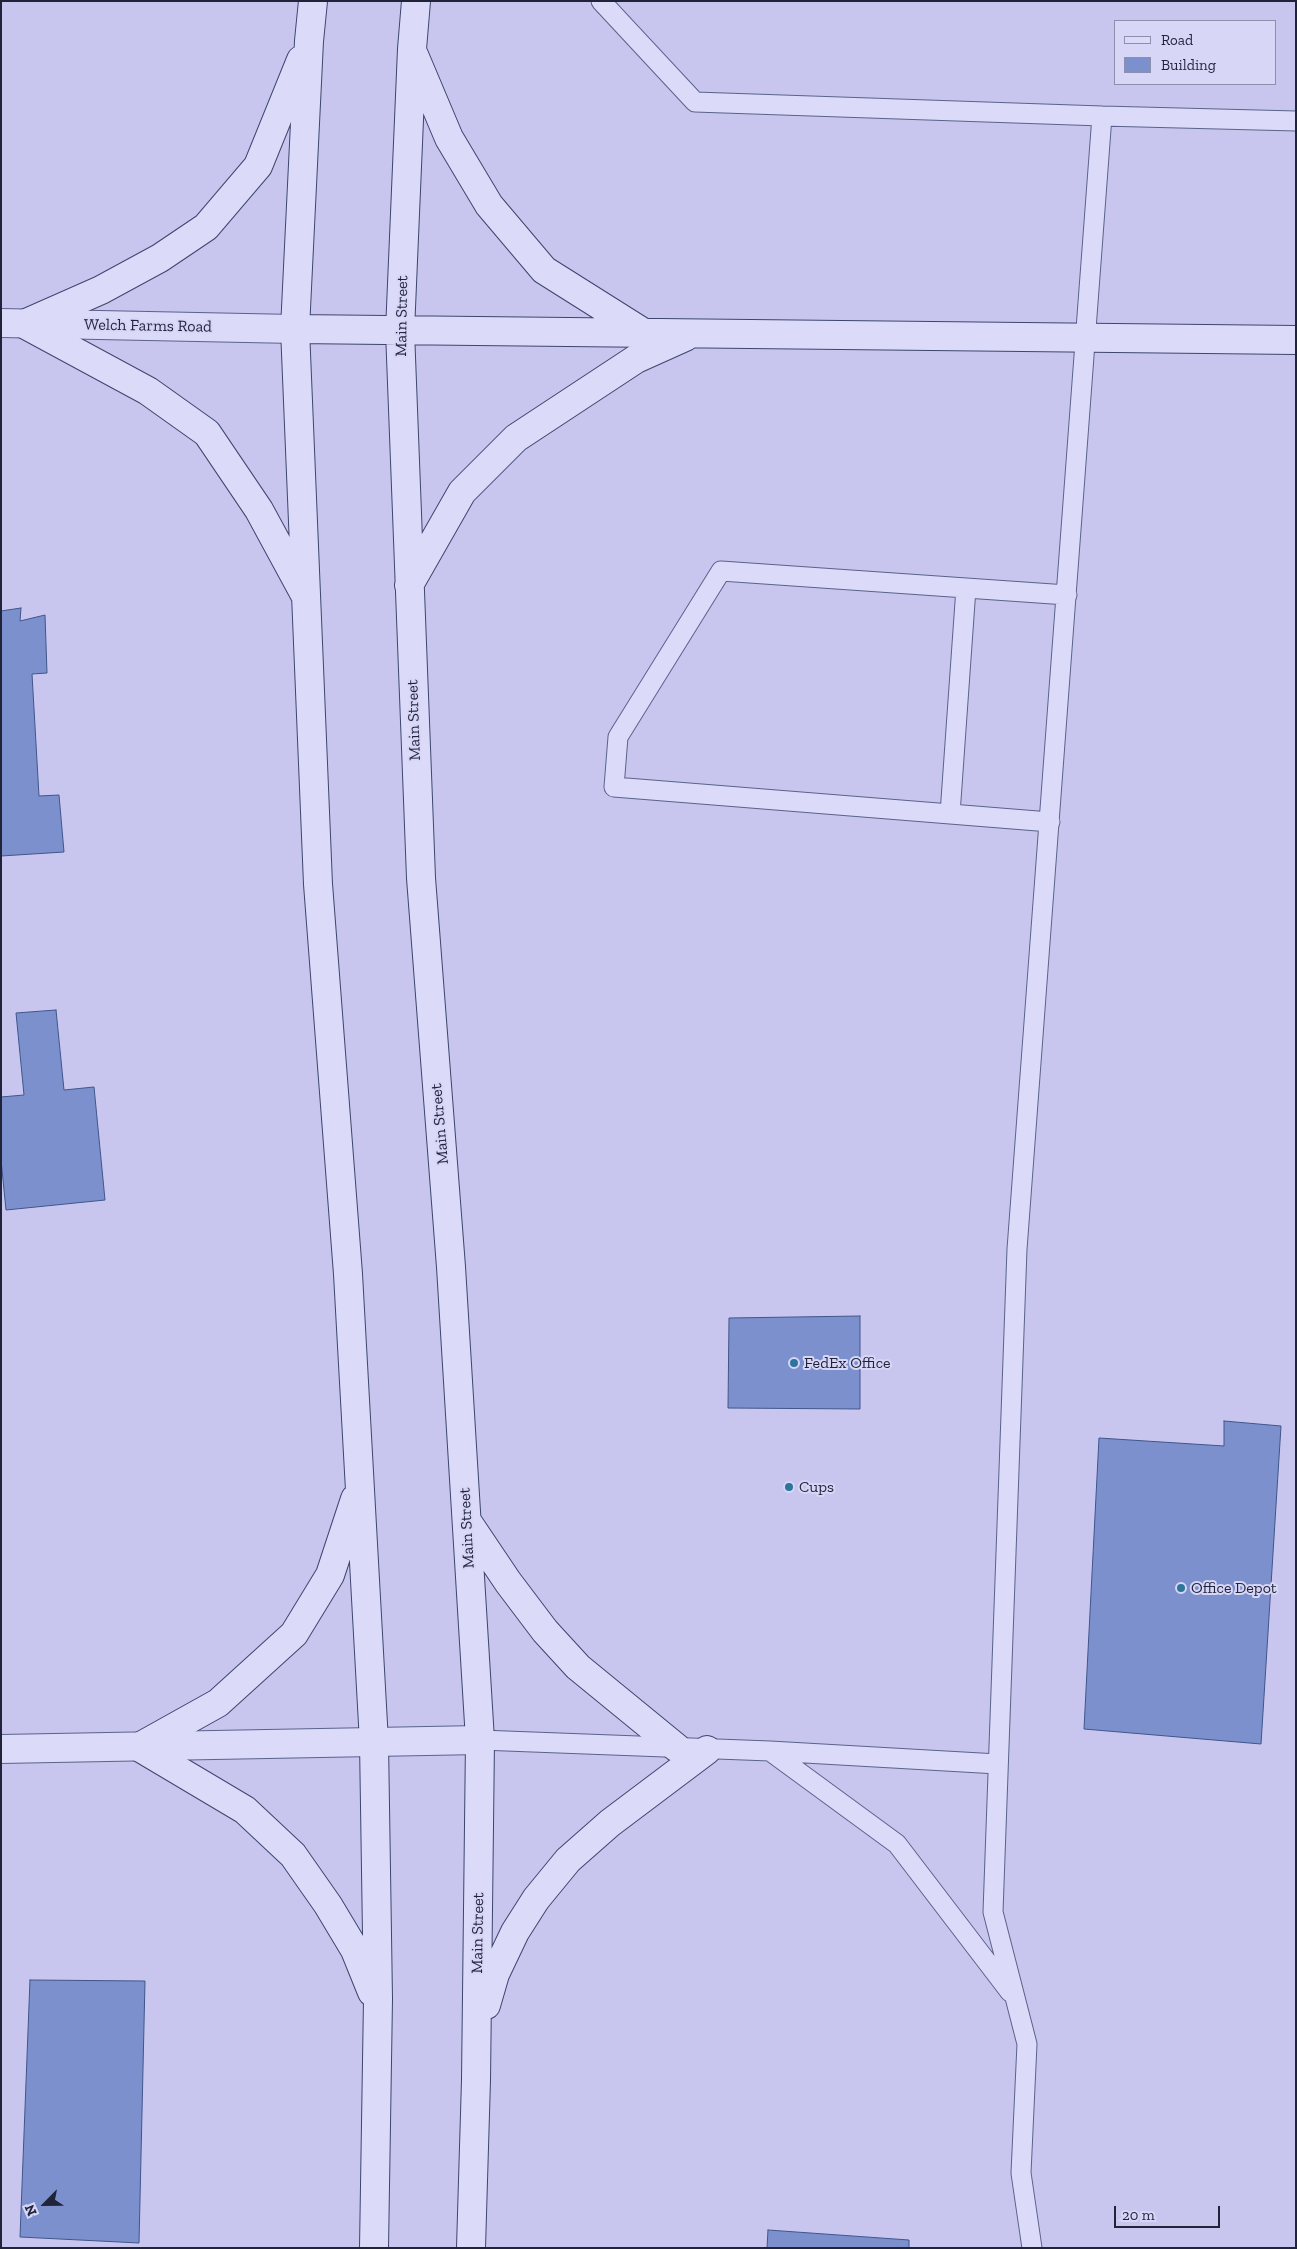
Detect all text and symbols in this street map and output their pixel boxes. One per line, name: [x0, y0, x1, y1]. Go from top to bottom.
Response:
legend: [1114, 20, 1277, 85]
text: Road: [1161, 31, 1193, 49]
text: Building: [1161, 56, 1216, 74]
street label: Main Street: [392, 275, 412, 357]
street label: Welch Farms Road: [84, 315, 212, 337]
street label: Main Street: [403, 679, 425, 761]
street label: Main Street: [427, 1083, 453, 1165]
place label: FedEx Office: [804, 1353, 891, 1373]
marker: FedEx Office: [788, 1357, 800, 1369]
place label: Cups: [799, 1477, 834, 1497]
marker: Cups: [783, 1481, 795, 1493]
street label: Main Street: [455, 1487, 479, 1569]
place label: Office Depot: [1191, 1578, 1277, 1598]
marker: Office Depot: [1175, 1582, 1187, 1594]
street label: Main Street: [468, 1892, 488, 1974]
north arrow: [20, 2179, 70, 2229]
scale bar: [1117, 2196, 1223, 2228]
text: N: [21, 2202, 41, 2218]
text: 20 m: [1122, 2206, 1155, 2224]

